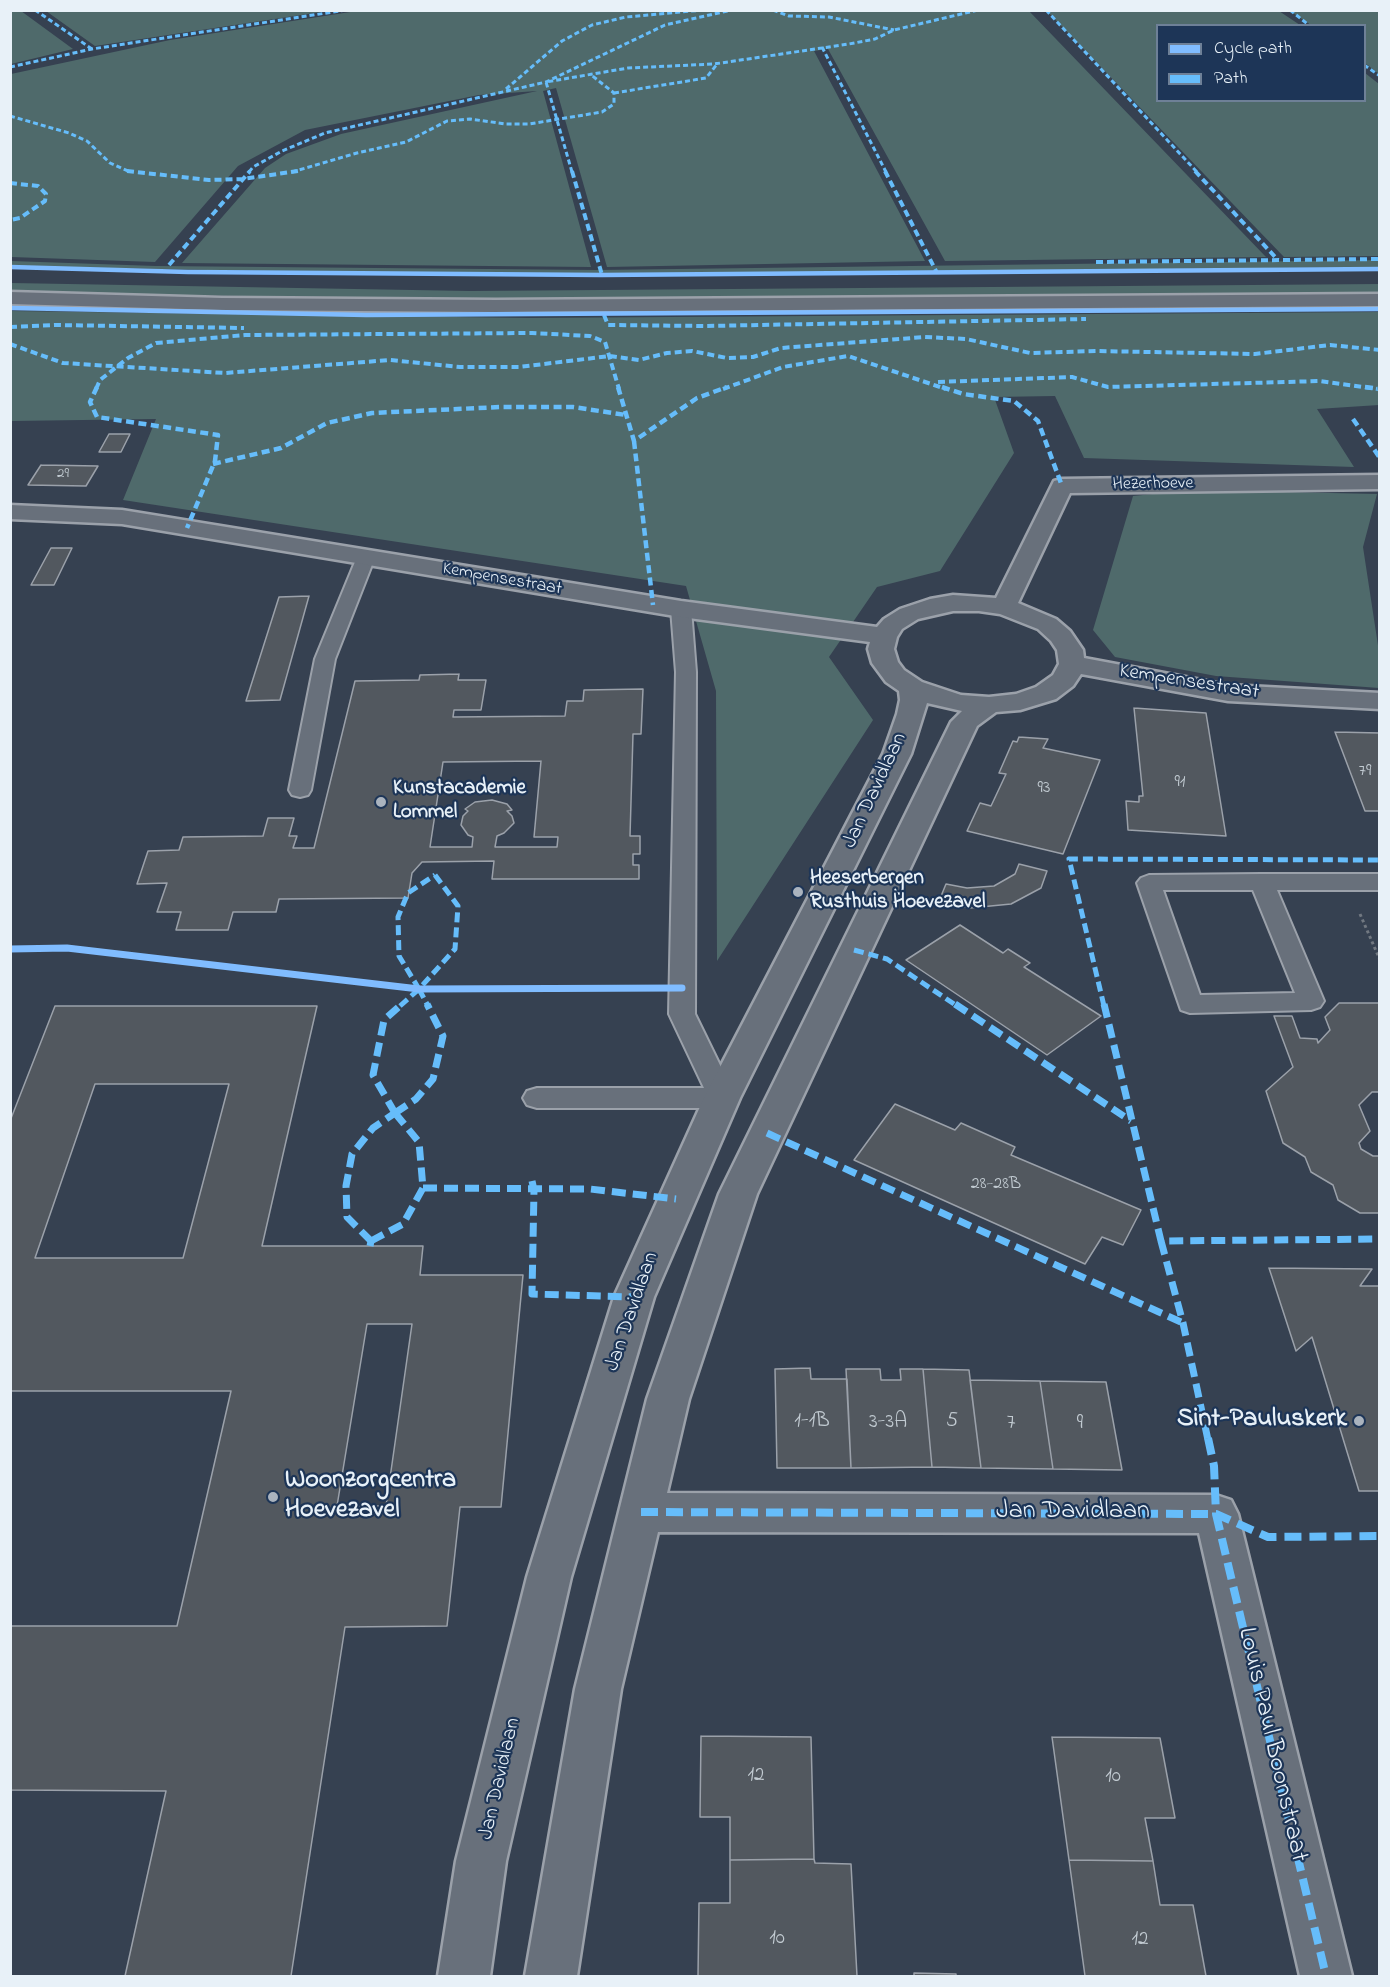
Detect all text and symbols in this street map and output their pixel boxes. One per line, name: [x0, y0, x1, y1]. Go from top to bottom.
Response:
legend: [1156, 24, 1366, 102]
text: Cycle path: [1214, 36, 1292, 62]
text: Path: [1214, 66, 1248, 92]
house number: 29: [57, 466, 69, 484]
street label: Hezerhoeve: [1112, 473, 1194, 497]
street label: Kempensestraat: [441, 559, 563, 601]
street label: Kempensestraat: [1117, 660, 1261, 706]
street label: Jan Davidlaan: [838, 729, 914, 853]
house number: 79: [1359, 761, 1371, 783]
house number: 91: [1174, 772, 1186, 794]
place label: Kunstacademie Lommel: [393, 777, 526, 827]
house number: 93: [1038, 778, 1050, 800]
marker: Kunstacademie Lommel: [374, 795, 388, 809]
place label: Heeserbergen Rusthuis Hoevezavel: [810, 867, 985, 917]
marker: Heeserbergen Rusthuis Hoevezavel: [791, 885, 805, 899]
house number: 28-28B: [971, 1174, 1021, 1196]
street label: Jan Davidlaan: [601, 1249, 665, 1375]
place label: Sint-Pauluskerk: [1177, 1405, 1347, 1437]
house number: 1-1B: [794, 1410, 830, 1436]
house number: 5: [946, 1410, 958, 1436]
house number: 3-3A: [869, 1411, 907, 1437]
house number: 7: [1007, 1412, 1015, 1438]
house number: 9: [1077, 1412, 1083, 1438]
marker: Sint-Pauluskerk: [1352, 1414, 1366, 1428]
place label: Woonzorgcentra Hoevezavel: [285, 1466, 456, 1528]
marker: Woonzorgcentra Hoevezavel: [266, 1490, 280, 1504]
street label: Jan Davidlaan: [996, 1497, 1150, 1529]
street label: Louis Paul Boonstraat: [1229, 1625, 1313, 1865]
street label: Jan Davidlaan: [475, 1716, 527, 1842]
house number: 12: [747, 1764, 765, 1790]
house number: 10: [1105, 1765, 1121, 1791]
house number: 10: [769, 1927, 785, 1953]
house number: 12: [1131, 1928, 1149, 1954]

